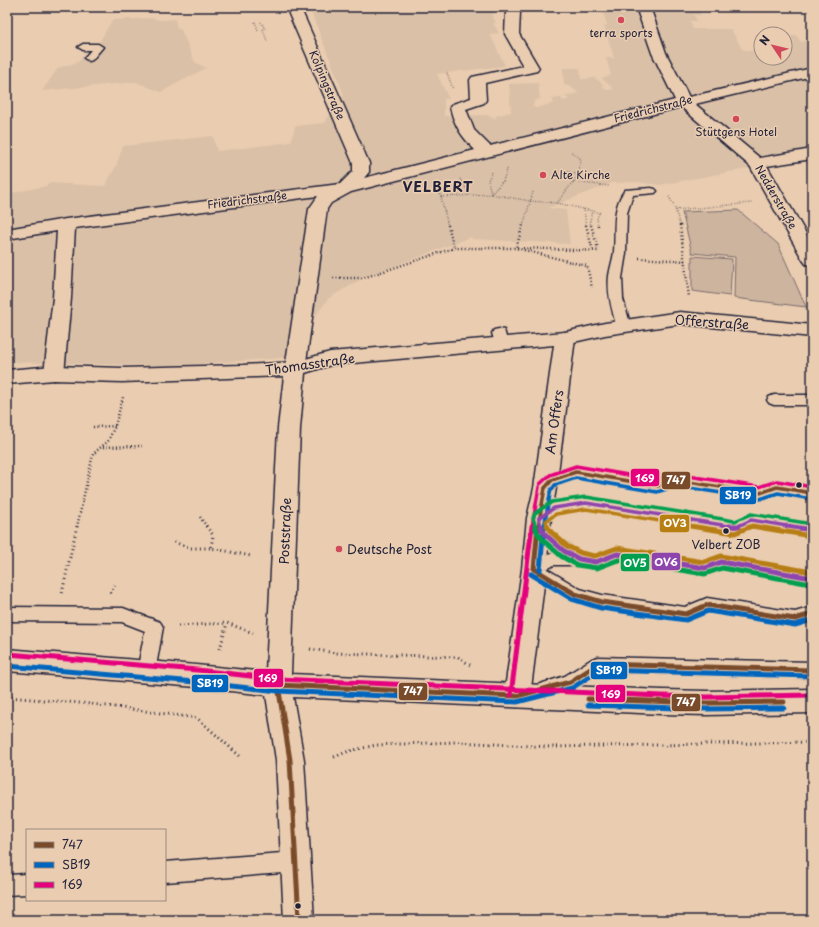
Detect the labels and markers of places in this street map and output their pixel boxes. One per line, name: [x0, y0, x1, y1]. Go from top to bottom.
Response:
marker: terra sports: [616, 15, 626, 25]
place label: terra sports: [589, 24, 653, 41]
marker: Stüttgens Hotel: [731, 114, 741, 124]
place label: Stüttgens Hotel: [695, 123, 777, 140]
place label: Alte Kirche: [551, 166, 610, 183]
marker: Alte Kirche: [538, 170, 548, 180]
unlabelled marker: [794, 480, 804, 490]
marker: Velbert ZOB: [721, 526, 731, 536]
place label: Velbert ZOB: [691, 535, 761, 553]
place label: Deutsche Post: [347, 539, 432, 558]
marker: Deutsche Post: [334, 544, 344, 554]
unlabelled marker: [293, 901, 303, 911]

